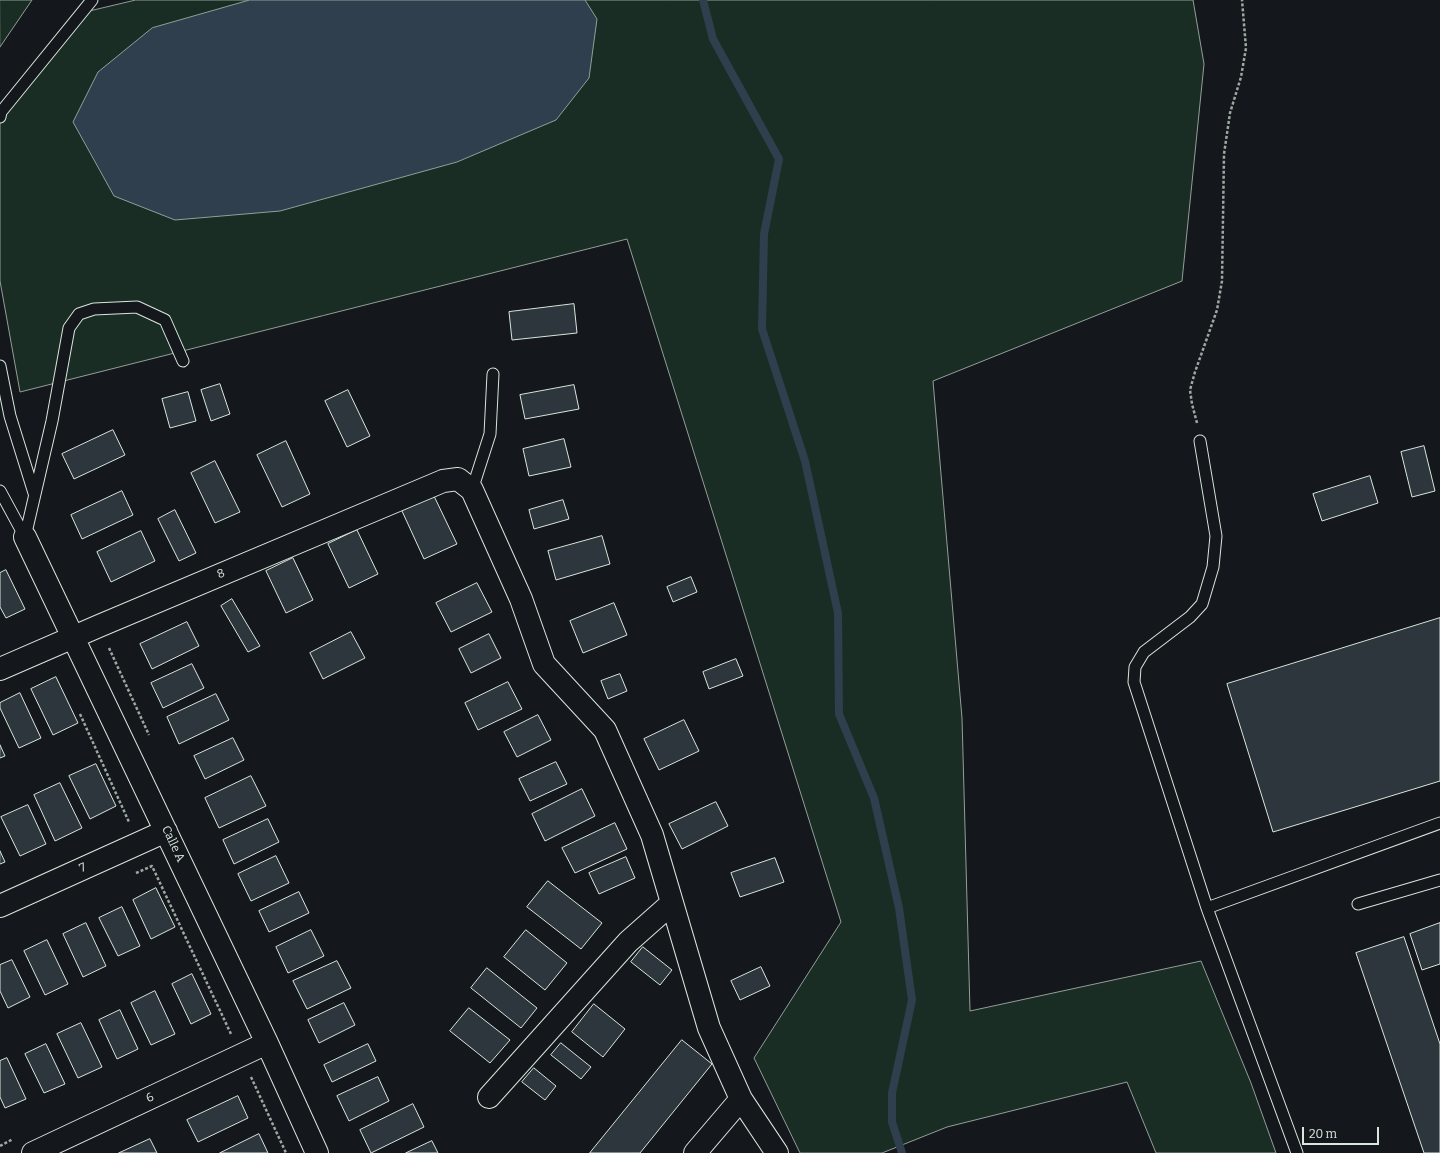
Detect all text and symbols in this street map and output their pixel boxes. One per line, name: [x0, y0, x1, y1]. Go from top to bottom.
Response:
street label: 8: [215, 566, 227, 582]
street label: Calle A: [158, 824, 188, 864]
street label: 7: [77, 860, 89, 876]
street label: 6: [144, 1090, 156, 1106]
scale bar: [1304, 1119, 1381, 1145]
text: 20 m: [1309, 1127, 1337, 1141]

